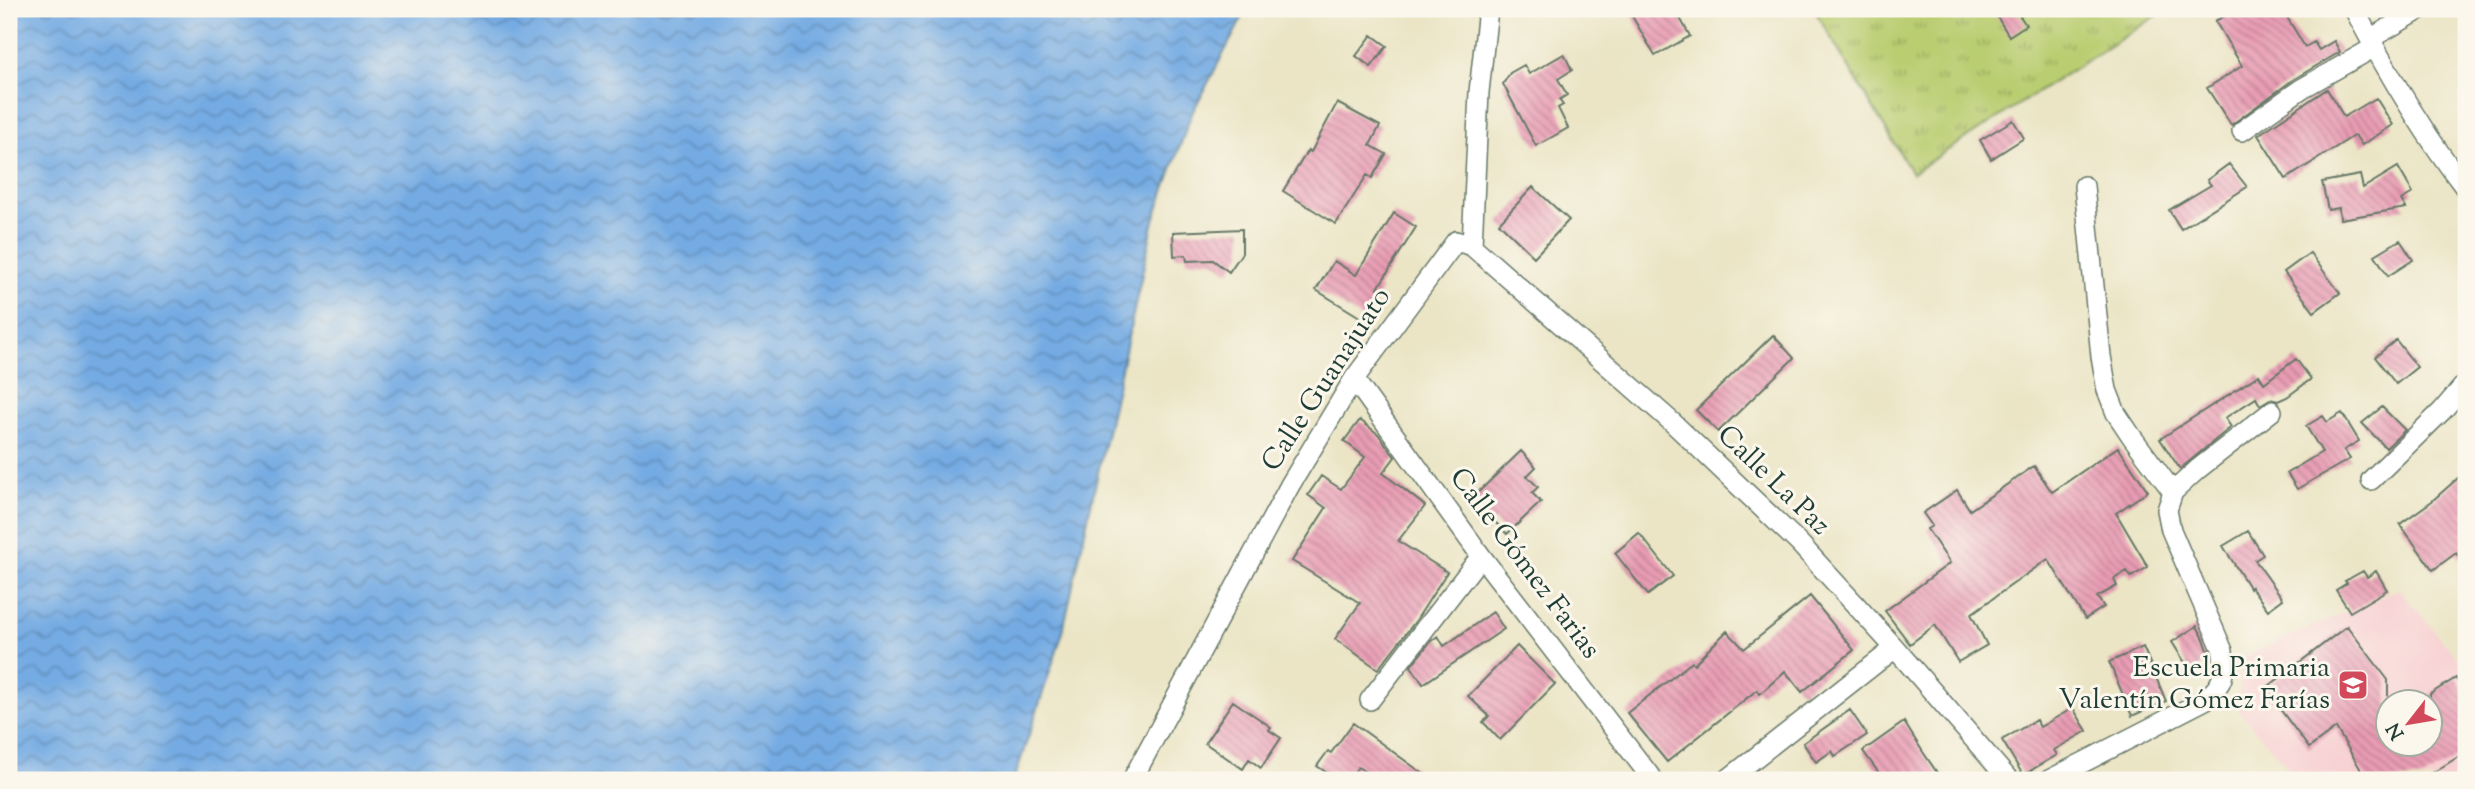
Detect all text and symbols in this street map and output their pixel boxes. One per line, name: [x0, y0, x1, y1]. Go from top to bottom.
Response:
street label: Calle Guanajuato: [1253, 280, 1401, 480]
street label: Calle La Paz: [1707, 417, 1839, 545]
street label: Calle Gómez Farias: [1439, 460, 1609, 668]
place label: Escuela Primaria Valentín Gómez Farías: [2059, 649, 2330, 721]
school or university icon: Escuela Primaria Valentín Gómez Farías: [2336, 668, 2370, 702]
north arrow: [2374, 688, 2444, 758]
text: N: [2381, 717, 2412, 744]

